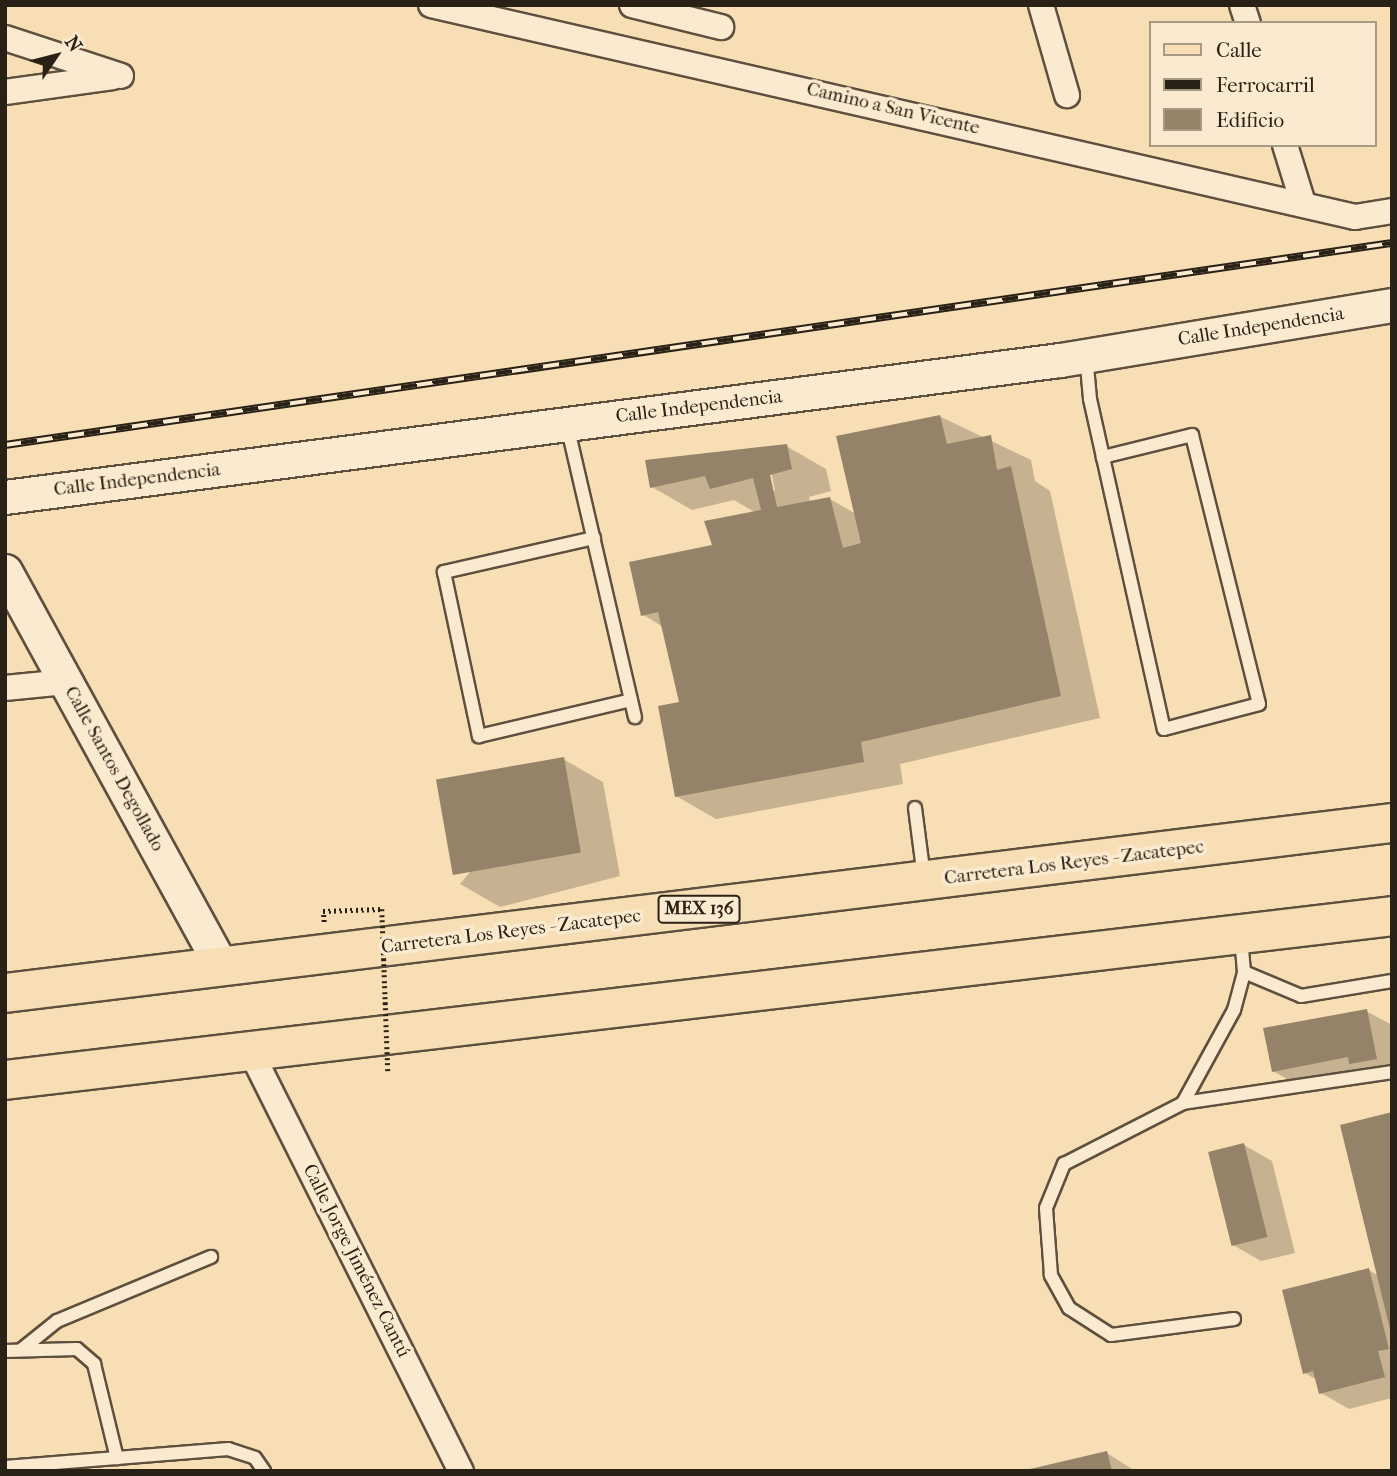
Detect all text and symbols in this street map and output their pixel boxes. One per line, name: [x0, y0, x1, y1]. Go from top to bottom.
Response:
north arrow: [21, 21, 91, 91]
legend: [1148, 21, 1376, 147]
text: N: [60, 32, 86, 56]
text: Calle: [1216, 38, 1262, 62]
text: Ferrocarril: [1216, 73, 1315, 97]
street label: Camino a San Vicente: [804, 78, 982, 140]
text: Edificio: [1216, 108, 1284, 132]
street label: Calle Independencia: [1176, 303, 1346, 351]
street label: Calle Independencia: [614, 385, 784, 429]
street label: Calle Independencia: [52, 458, 222, 502]
street label: Calle Santos Degollado: [59, 682, 169, 856]
street label: Carretera Los Reyes - Zacatepec: [943, 836, 1205, 890]
road number: MEX 136: [657, 894, 741, 924]
street label: Carretera Los Reyes - Zacatepec: [380, 905, 642, 959]
street label: Calle Jorge Jiménez Cantú: [297, 1161, 415, 1361]

